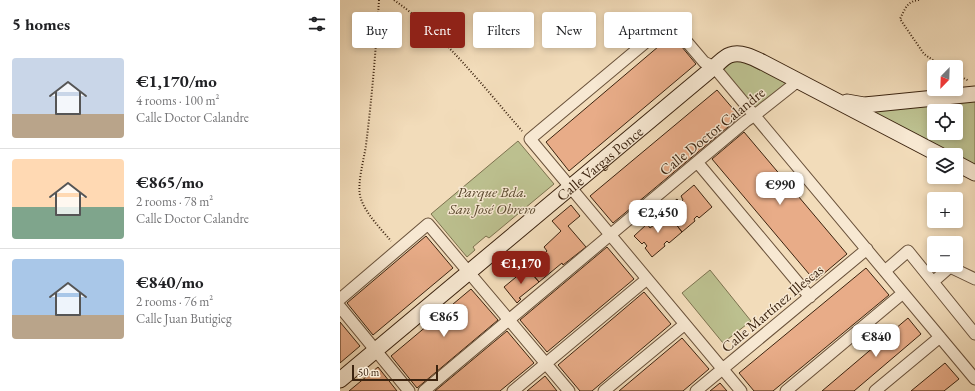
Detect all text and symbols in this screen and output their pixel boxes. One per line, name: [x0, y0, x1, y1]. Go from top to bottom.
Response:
chip: Buy: [352, 12, 402, 48]
chip: Rent: [410, 12, 465, 48]
chip: Filters: [473, 12, 534, 48]
chip: New: [542, 12, 596, 48]
chip: Apartment: [604, 12, 692, 48]
text: 5 homes: [12, 13, 70, 35]
icon: filters: [306, 13, 328, 35]
north arrow: [927, 60, 963, 96]
map controls: [927, 60, 963, 272]
text: €1,170/mo: [136, 70, 217, 92]
icon: home: [44, 74, 92, 122]
street label: Calle Doctor Calandre: [655, 83, 769, 179]
text: 4 rooms · 100 m²: [136, 92, 220, 109]
button: locate: [927, 104, 963, 140]
text: Calle Doctor Calandre: [136, 109, 249, 126]
street label: Calle Vargas Ponce: [552, 121, 647, 205]
button: layers: [927, 148, 963, 184]
text: €865/mo: [136, 171, 204, 193]
pin: €990: [756, 172, 804, 206]
icon: home: [44, 175, 92, 223]
text: €990: [765, 176, 795, 193]
park label: Parque Bda. San José Obrero: [448, 182, 536, 218]
button: +: [927, 192, 963, 228]
text: 2 rooms · 78 m²: [136, 193, 213, 210]
pin: €2,450: [625, 200, 691, 234]
text: €2,450: [638, 204, 678, 221]
text: Calle Doctor Calandre: [136, 210, 249, 227]
button: −: [927, 236, 963, 272]
pin: €1,170: [488, 251, 554, 285]
text: €1,170: [501, 255, 541, 272]
street label: Calle Martínez Illescas: [717, 260, 827, 356]
text: €840/mo: [136, 271, 204, 293]
icon: home: [44, 275, 92, 323]
text: 2 rooms · 76 m²: [136, 293, 213, 310]
pin: €865: [420, 304, 468, 338]
text: €865: [429, 308, 459, 325]
text: Calle Juan Butigieg: [136, 310, 232, 327]
pin: €840: [852, 324, 900, 358]
text: €840: [861, 328, 891, 345]
scale bar: [352, 363, 438, 382]
text: 50 m: [358, 365, 379, 379]

